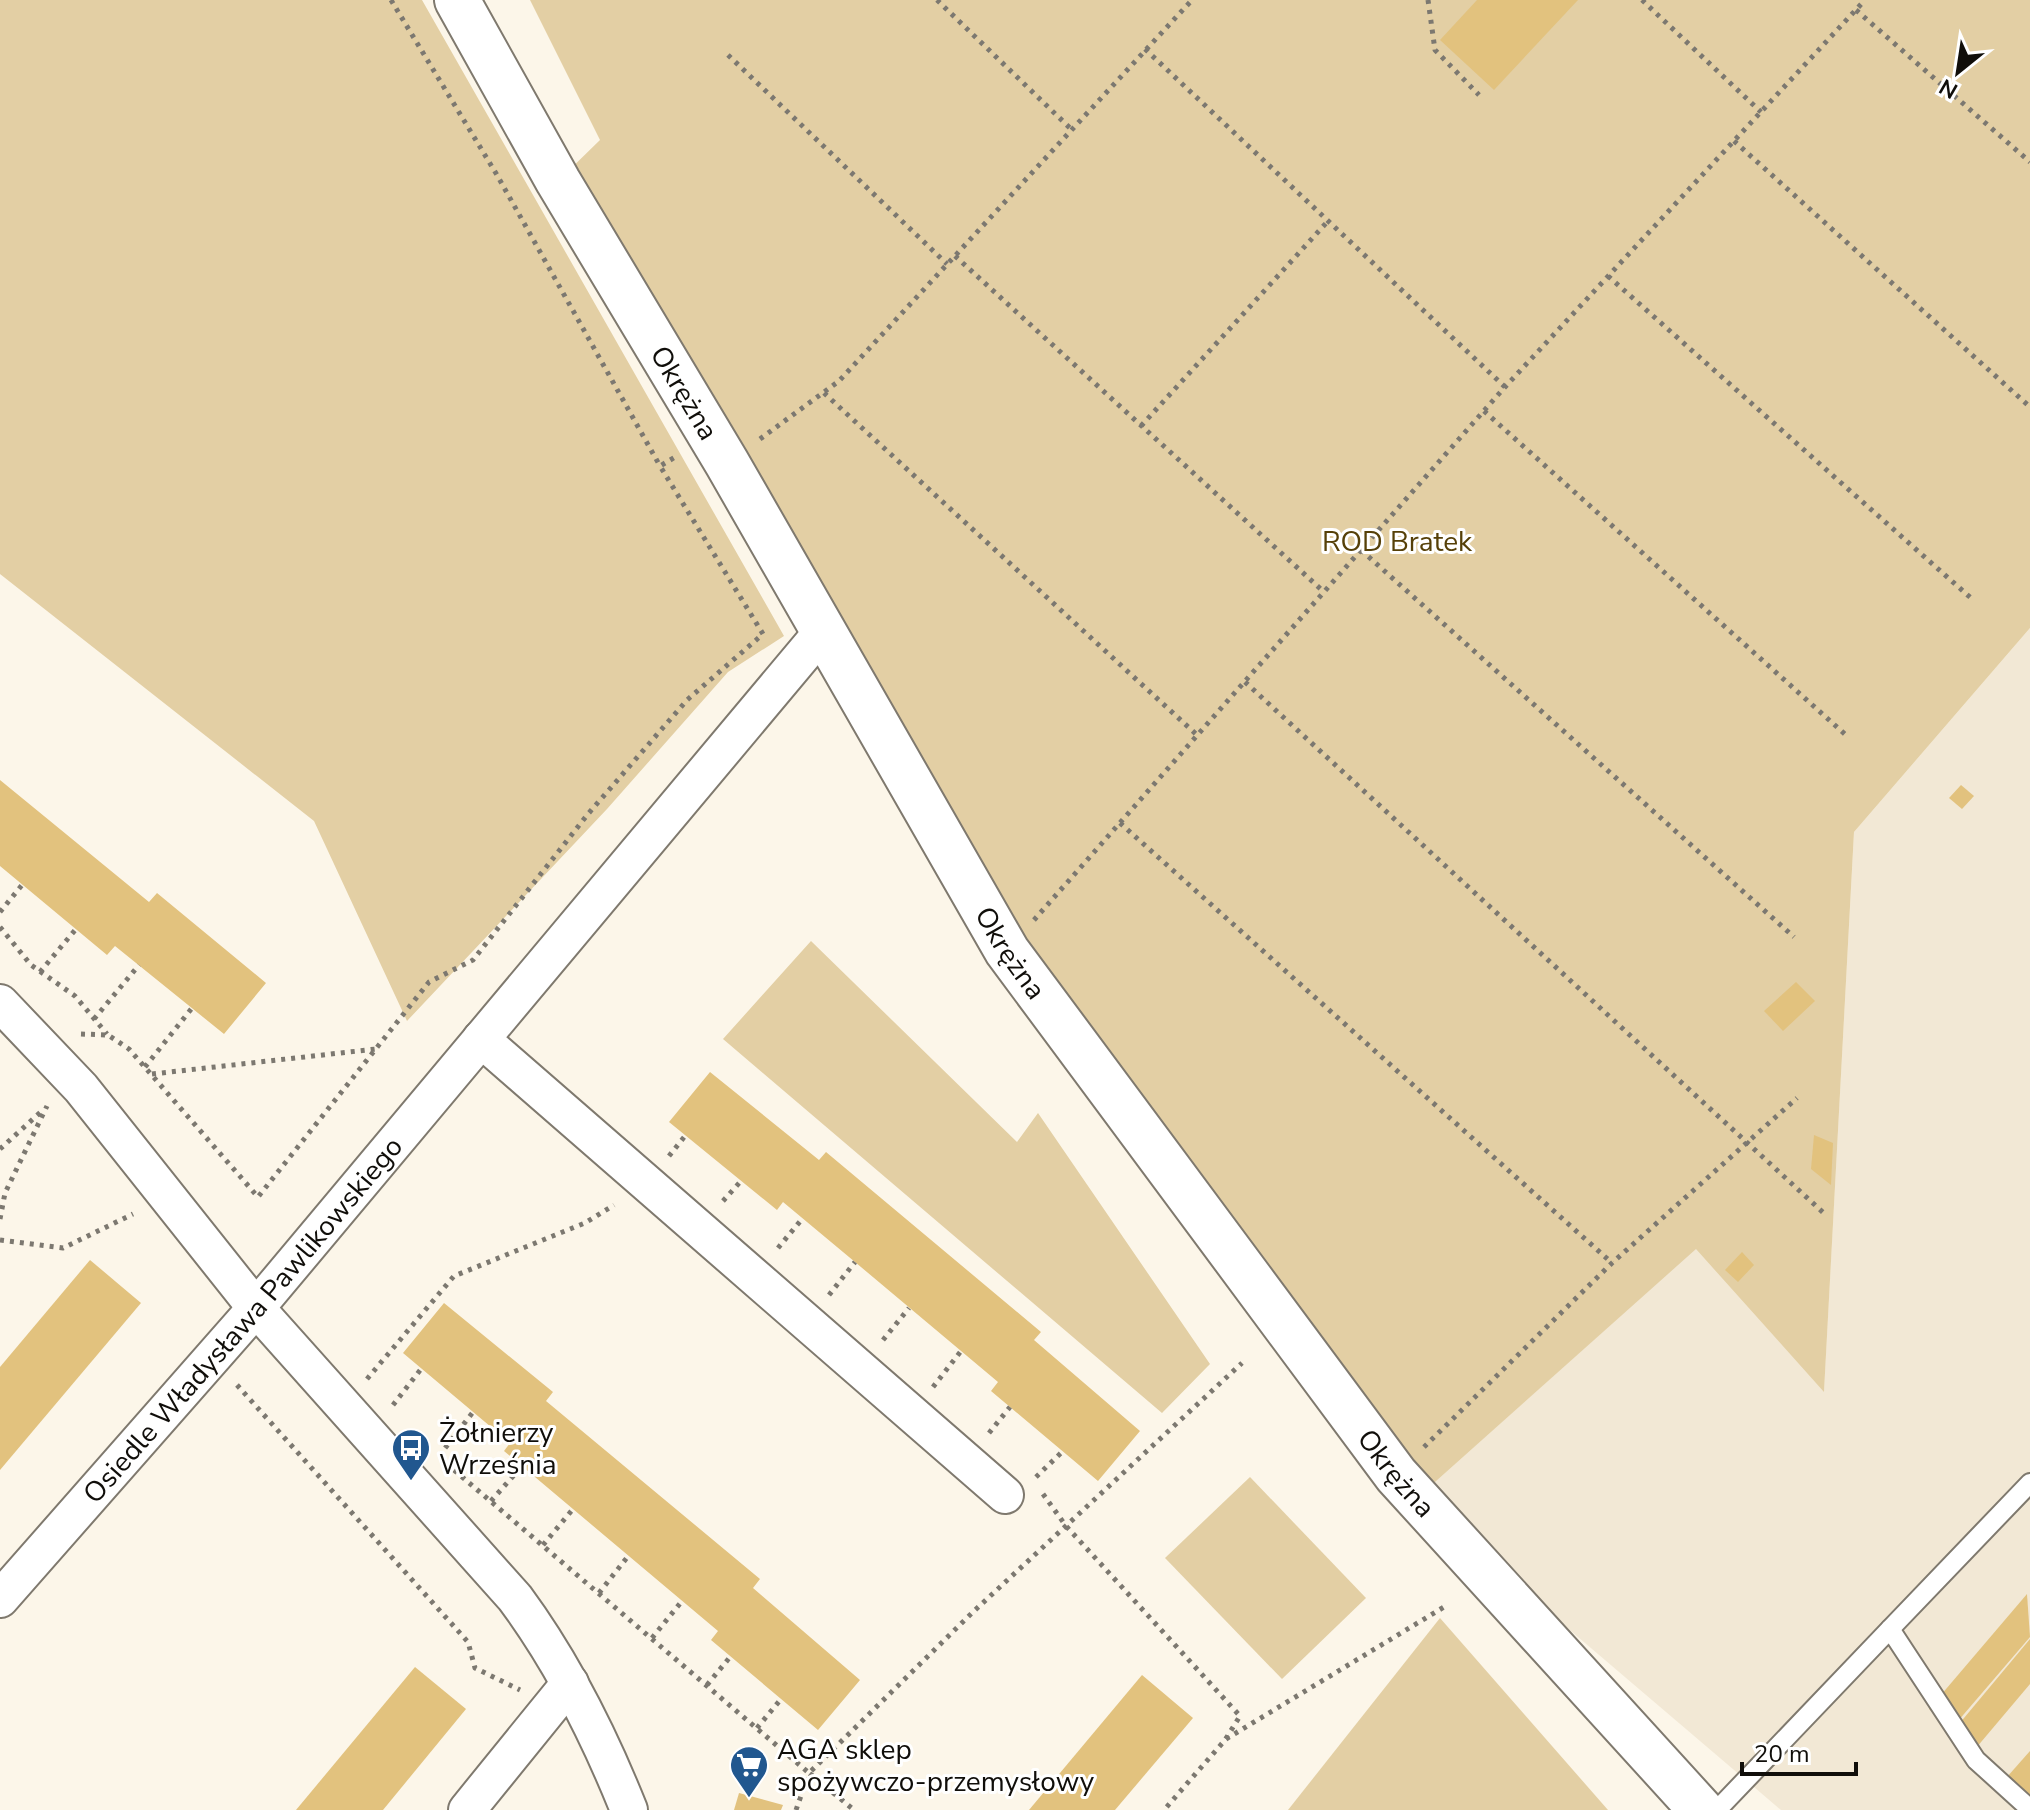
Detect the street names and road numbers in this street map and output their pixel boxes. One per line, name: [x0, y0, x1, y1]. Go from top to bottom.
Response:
street label: Okrężna: [641, 339, 727, 447]
street label: Okrężna: [965, 900, 1054, 1007]
street label: Osiedle Władysława Pawlikowskiego: [75, 1129, 412, 1512]
street label: Okrężna: [1348, 1422, 1443, 1526]

